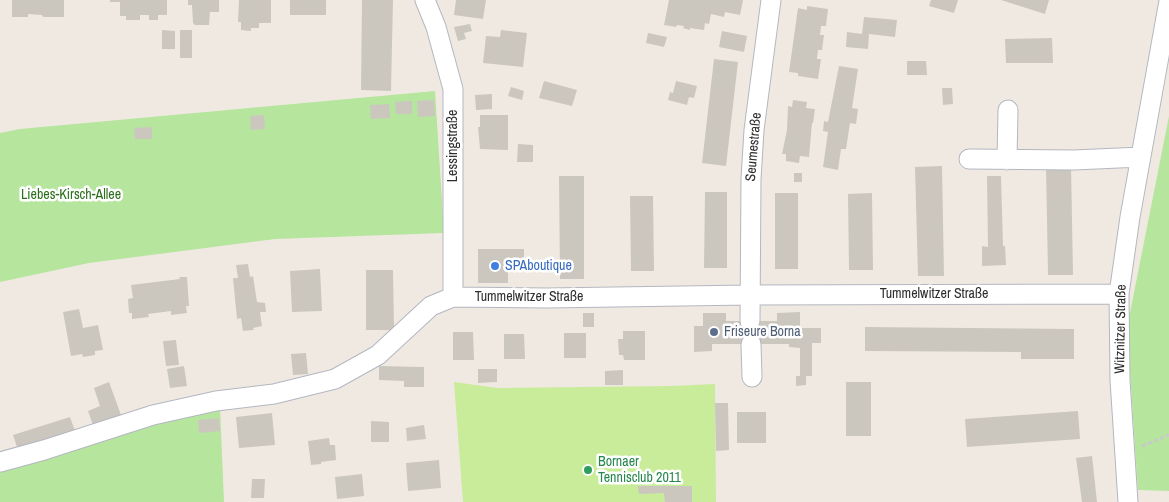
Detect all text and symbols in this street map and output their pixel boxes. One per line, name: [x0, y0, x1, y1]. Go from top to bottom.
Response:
street label: Lessingstraße: [445, 110, 461, 182]
street label: Seumestraße: [743, 112, 765, 182]
park label: Liebes-Kirsch-Allee: [21, 187, 121, 203]
place label: SPAboutique: [505, 258, 572, 274]
marker: SPAboutique: [489, 260, 501, 272]
street label: Witznitzer Straße: [1112, 284, 1130, 374]
street label: Tummelwitzer Straße: [880, 286, 988, 302]
street label: Tummelwitzer Straße: [475, 289, 583, 305]
place label: Friseure Borna: [724, 324, 801, 340]
marker: Friseure Borna: [708, 326, 720, 338]
place label: Bornaer Tennisclub 2011: [598, 454, 681, 487]
marker: Bornaer Tennisclub 2011: [582, 464, 594, 476]

